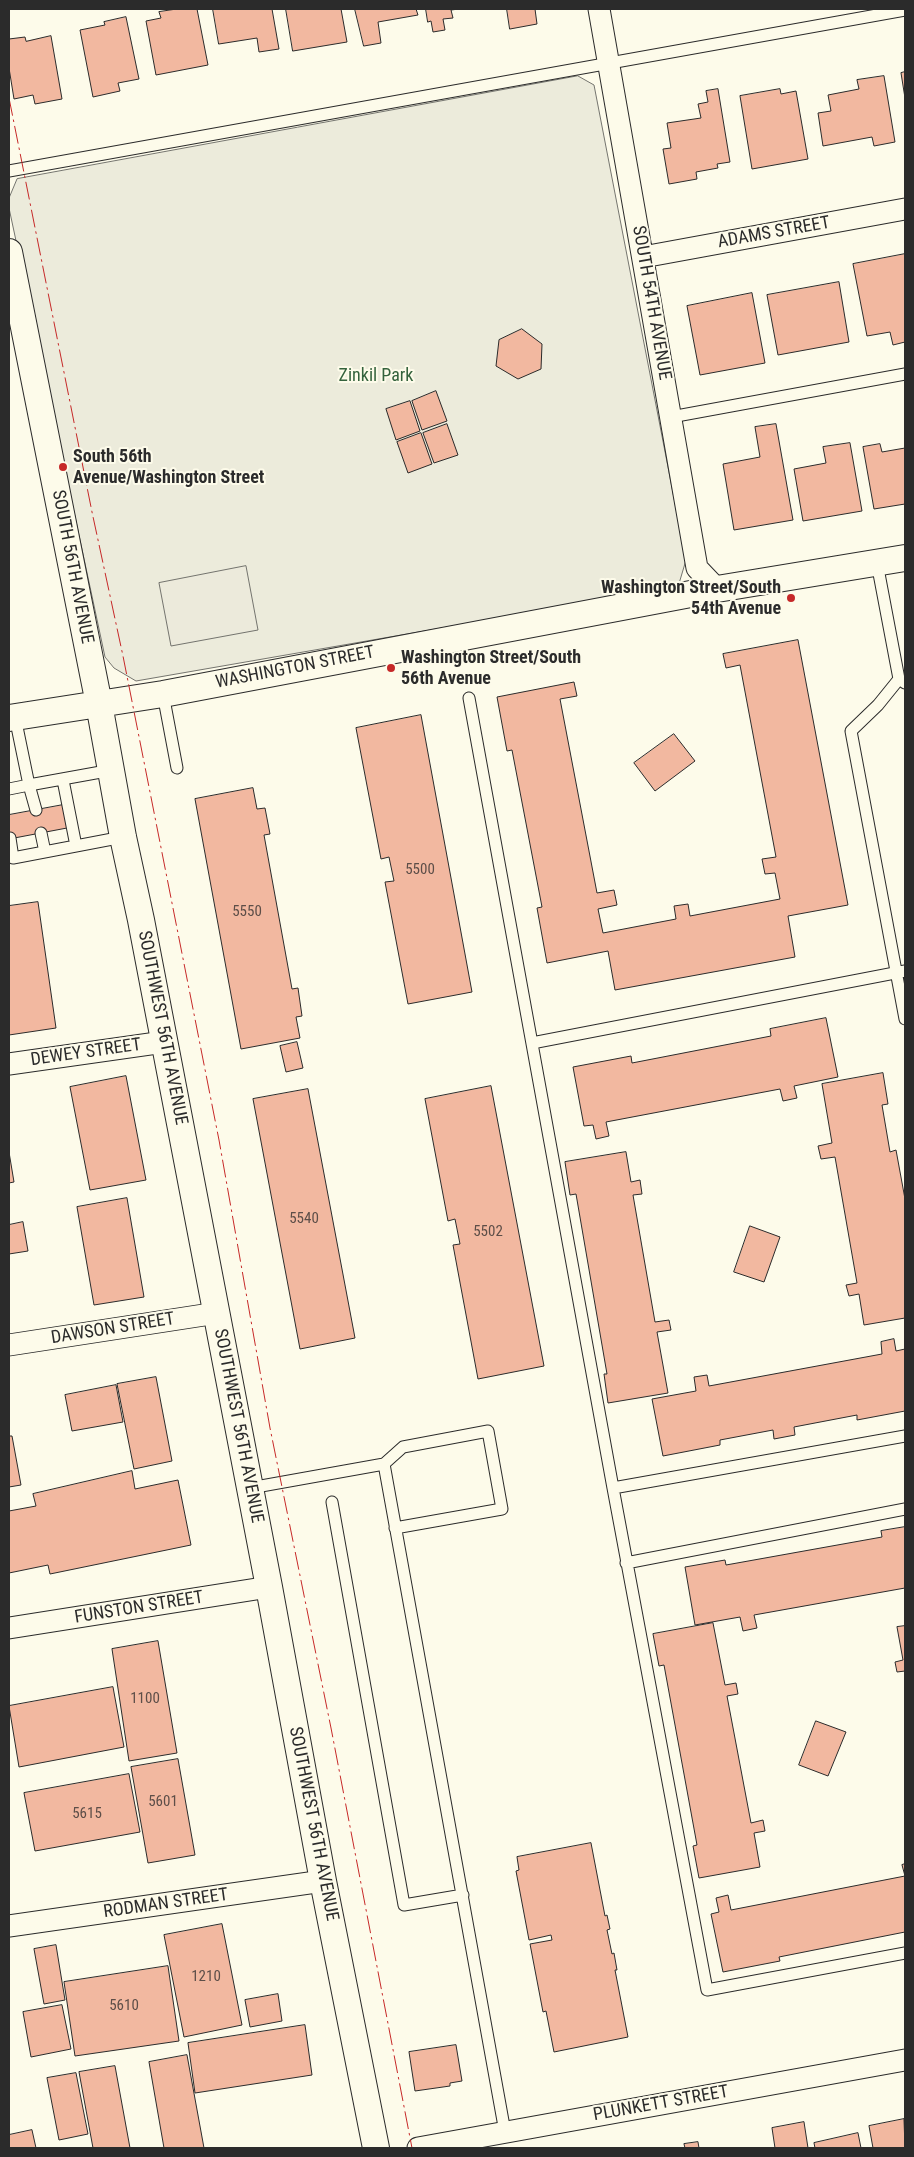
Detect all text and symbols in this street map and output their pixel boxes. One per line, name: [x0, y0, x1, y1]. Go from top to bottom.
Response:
street label: ADAMS STREET: [716, 213, 832, 253]
street label: SOUTH 54TH AVENUE: [627, 224, 675, 382]
park label: Zinkil Park: [339, 365, 413, 387]
place label: South 56th Avenue/Washington Street: [73, 446, 264, 488]
marker: South 56th Avenue/Washington Street: [57, 461, 69, 473]
street label: SOUTH 56TH AVENUE: [46, 488, 98, 646]
place label: Washington Street/South 54th Avenue: [601, 577, 781, 620]
marker: Washington Street/South 54th Avenue: [785, 592, 797, 604]
street label: WASHINGTON STREET: [214, 642, 376, 694]
place label: Washington Street/South 56th Avenue: [401, 647, 581, 690]
marker: Washington Street/South 56th Avenue: [385, 662, 397, 674]
house number: 5500: [405, 861, 435, 879]
house number: 5550: [232, 903, 262, 921]
street label: SOUTHWEST 56TH AVENUE: [133, 929, 191, 1127]
street label: DEWEY STREET: [29, 1035, 143, 1071]
house number: 5540: [289, 1210, 319, 1228]
house number: 5502: [473, 1223, 503, 1241]
street label: DAWSON STREET: [50, 1309, 176, 1349]
street label: SOUTHWEST 56TH AVENUE: [209, 1327, 267, 1525]
street label: FUNSTON STREET: [73, 1587, 205, 1629]
house number: 1100: [130, 1690, 160, 1708]
street label: SOUTHWEST 56TH AVENUE: [284, 1725, 342, 1923]
house number: 5601: [148, 1793, 178, 1811]
house number: 5615: [72, 1805, 102, 1823]
street label: RODMAN STREET: [102, 1885, 230, 1923]
house number: 1210: [191, 1968, 221, 1986]
house number: 5610: [109, 1997, 139, 2015]
street label: PLUNKETT STREET: [592, 2081, 730, 2127]

